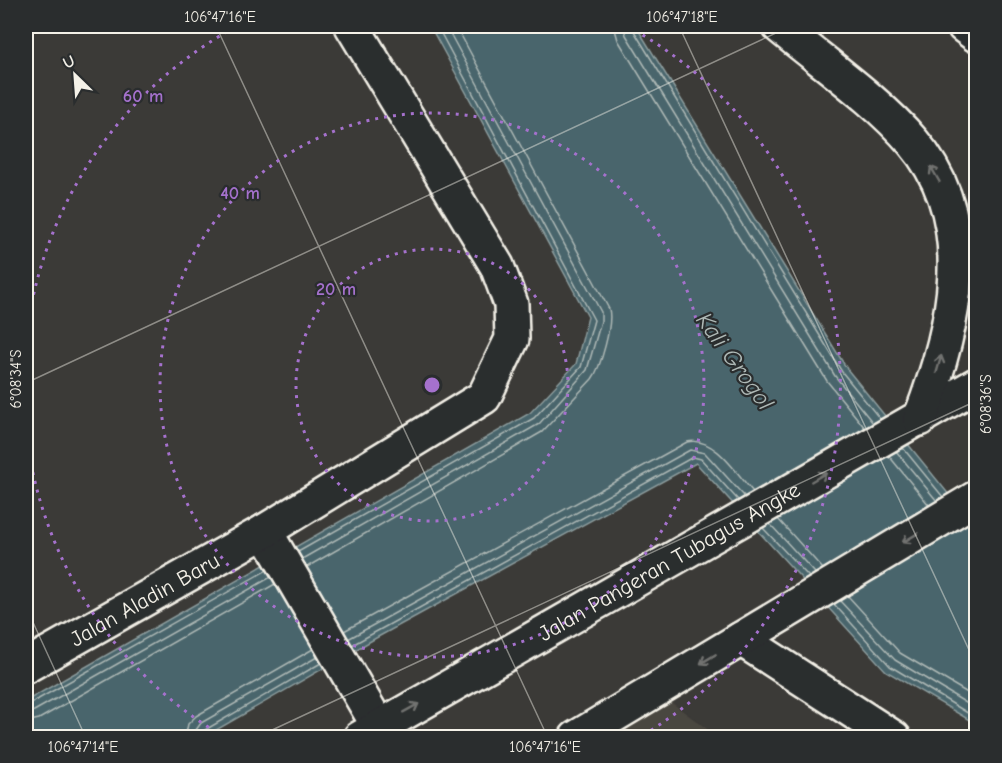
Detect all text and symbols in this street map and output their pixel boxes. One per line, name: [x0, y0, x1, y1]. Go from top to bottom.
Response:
text: 106°47'16"E: [184, 8, 256, 26]
text: 106°47'18"E: [646, 8, 718, 26]
north arrow: [45, 45, 105, 105]
text: U: [60, 52, 78, 73]
text: 60 m: [123, 86, 163, 107]
one-way arrow: [929, 166, 941, 183]
text: 40 m: [220, 183, 260, 204]
text: 20 m: [316, 279, 356, 300]
water label: Kali Grogol: [690, 307, 780, 416]
text: 6°08'34"S: [7, 350, 25, 408]
one-way arrow: [934, 355, 945, 374]
text: 6°08'36"S: [977, 374, 995, 434]
centre of rings: [422, 375, 442, 395]
one-way arrow: [810, 471, 827, 483]
street label: Jalan Pangeran Tubagus Angke: [534, 477, 805, 647]
one-way arrow: [902, 533, 919, 545]
street label: Jalan Aladin Baru: [66, 548, 224, 652]
one-way arrow: [700, 653, 717, 665]
one-way arrow: [402, 702, 419, 714]
text: 106°47'14"E: [48, 738, 118, 756]
text: 106°47'16"E: [509, 738, 581, 756]

